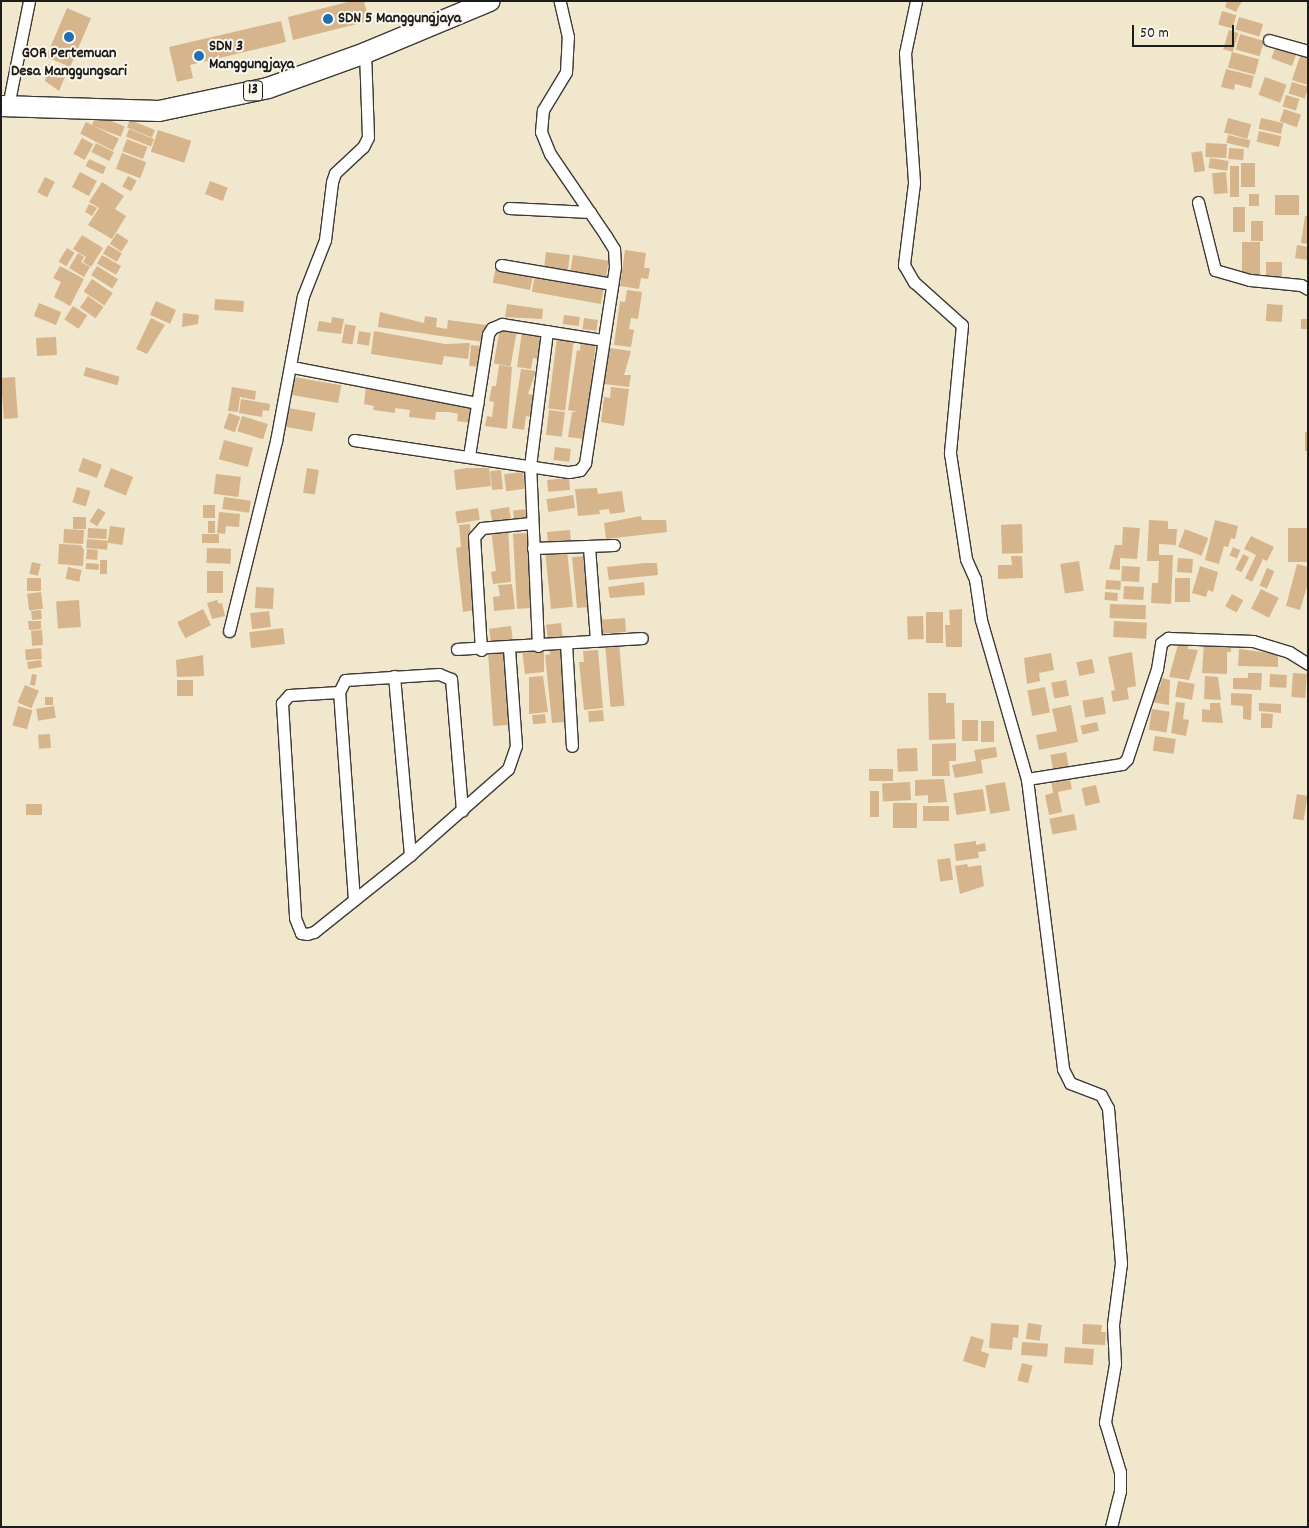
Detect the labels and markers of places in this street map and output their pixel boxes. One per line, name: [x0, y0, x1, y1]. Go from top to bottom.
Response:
place label: SDN 5 Manggungjaya: [338, 9, 461, 29]
marker: SDN 5 Manggungjaya: [322, 13, 334, 25]
marker: GOR Pertemuan Desa Manggungsari: [63, 31, 75, 43]
place label: SDN 3 Manggungjaya: [209, 37, 294, 75]
place label: GOR Pertemuan Desa Manggungsari: [11, 44, 127, 82]
marker: SDN 3 Manggungjaya: [193, 50, 205, 62]

